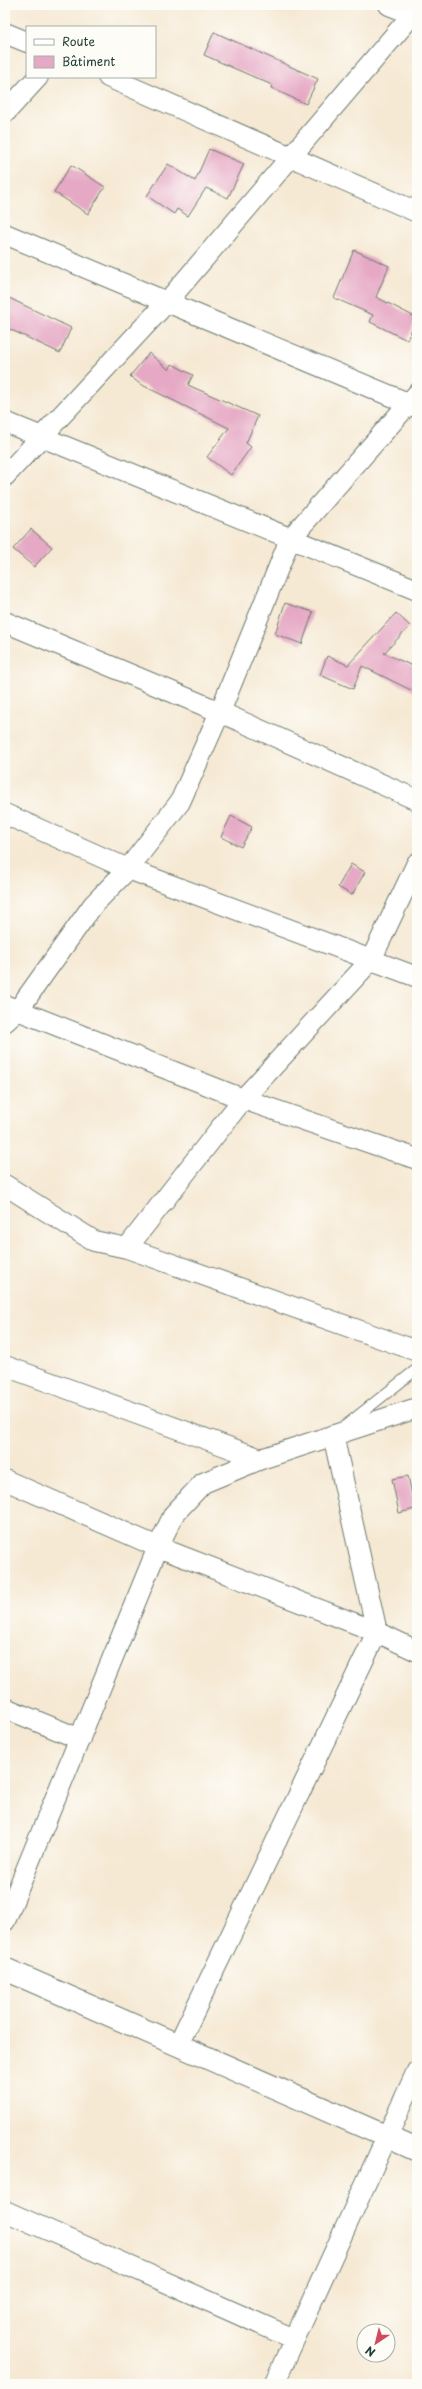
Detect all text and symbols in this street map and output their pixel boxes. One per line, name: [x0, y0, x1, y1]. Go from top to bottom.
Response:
legend: [26, 26, 156, 78]
text: Route: [62, 32, 95, 50]
text: Bâtiment: [62, 52, 115, 70]
north arrow: [356, 2323, 396, 2363]
text: N: [361, 2342, 378, 2361]

